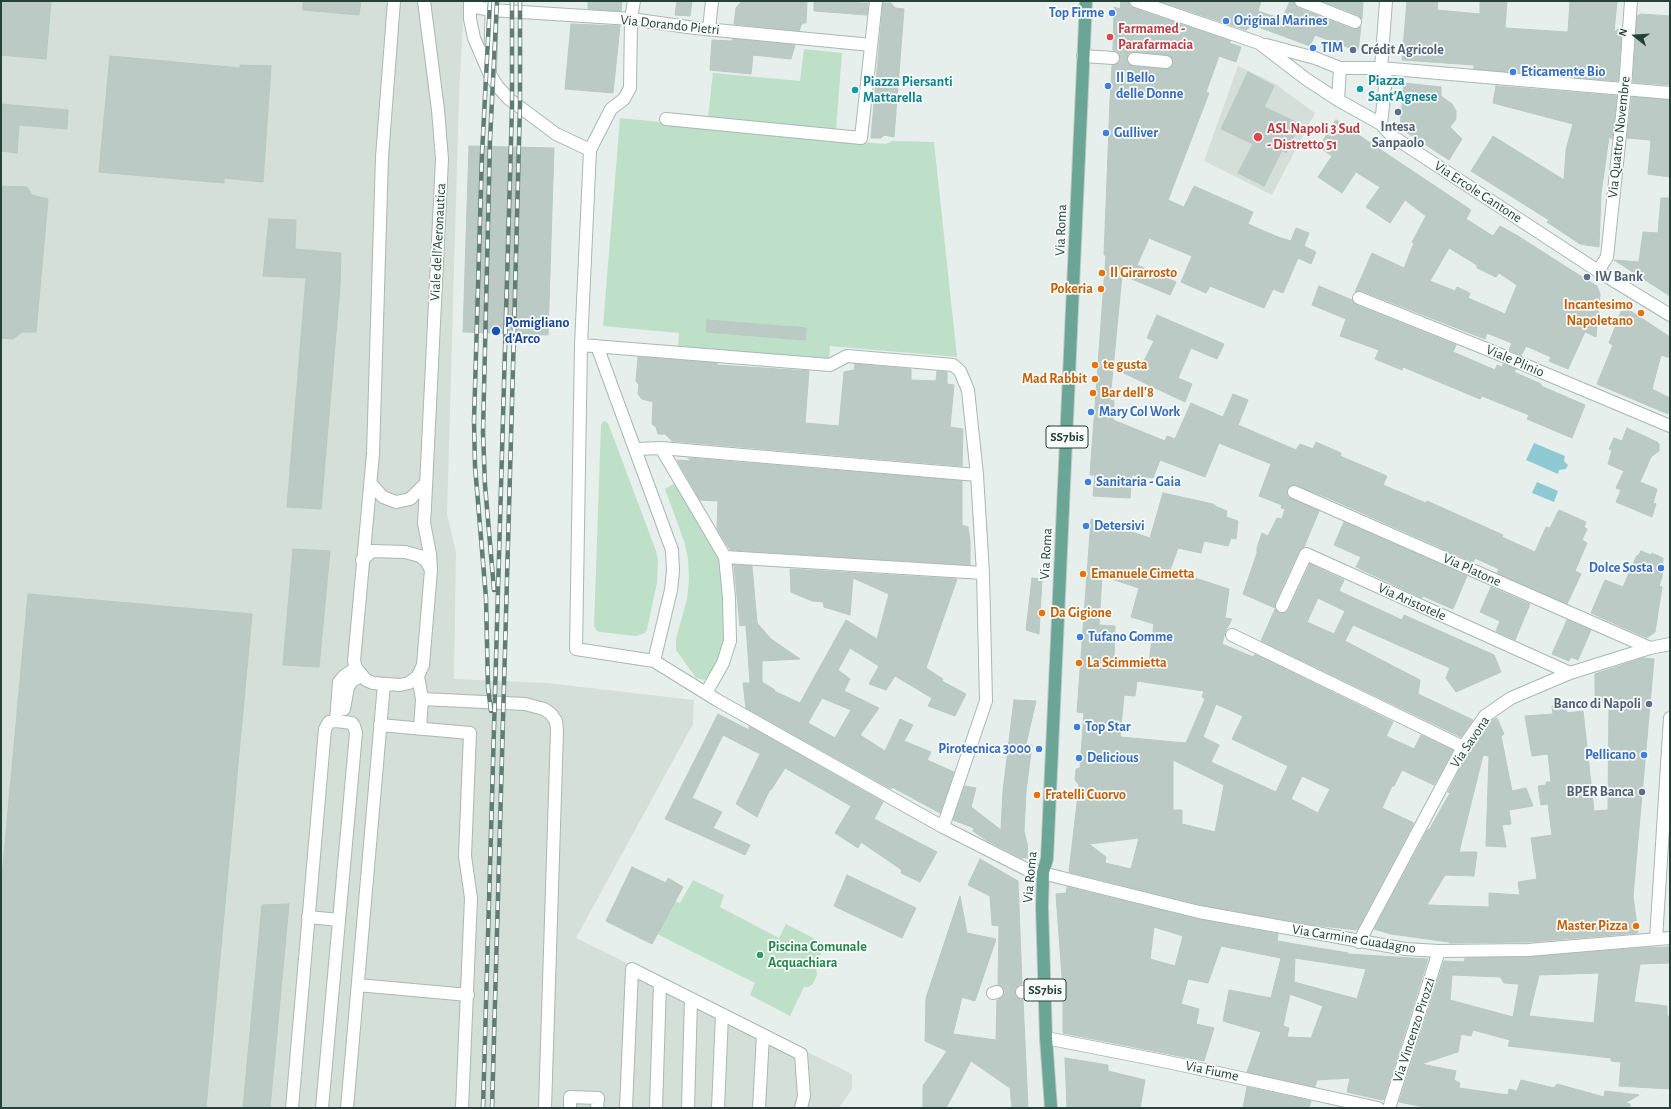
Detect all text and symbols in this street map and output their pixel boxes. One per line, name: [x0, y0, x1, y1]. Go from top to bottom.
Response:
place label: Top Firme: [1049, 5, 1104, 21]
marker: Top Firme: [1107, 8, 1117, 18]
street label: Via Dorando Pietri: [620, 11, 720, 39]
place label: Original Marines: [1234, 13, 1328, 29]
marker: Original Marines: [1221, 16, 1231, 26]
north arrow: [1615, 16, 1655, 56]
place label: Farmamed - Parafarmacia: [1118, 21, 1193, 54]
text: N: [1617, 27, 1629, 38]
marker: Farmamed - Parafarmacia: [1105, 32, 1115, 42]
place label: TIM: [1321, 40, 1343, 56]
place label: Crédit Agricole: [1361, 42, 1444, 58]
marker: TIM: [1308, 43, 1318, 53]
marker: Crédit Agricole: [1348, 45, 1358, 55]
place label: Eticamente Bio: [1521, 64, 1606, 80]
marker: Eticamente Bio: [1508, 67, 1518, 77]
place label: Il Bello delle Donne: [1116, 70, 1183, 102]
place label: Piazza Sant'Agnese: [1368, 73, 1437, 106]
place label: Piazza Piersanti Mattarella: [863, 74, 953, 106]
street label: Via Quattro Novembre: [1604, 75, 1634, 199]
marker: Il Bello delle Donne: [1103, 81, 1113, 91]
marker: Piazza Sant'Agnese: [1355, 84, 1365, 94]
marker: Piazza Piersanti Mattarella: [850, 85, 860, 95]
marker: Intesa Sanpaolo: [1393, 107, 1403, 117]
place label: Intesa Sanpaolo: [1372, 119, 1424, 152]
place label: ASL Napoli 3 Sud - Distretto 51: [1267, 121, 1360, 154]
place label: Gulliver: [1114, 125, 1158, 141]
marker: Gulliver: [1101, 128, 1111, 138]
marker: ASL Napoli 3 Sud - Distretto 51: [1252, 131, 1264, 143]
street label: Via Ercole Cantone: [1431, 157, 1525, 227]
street label: Viale dell’Aeronautica: [427, 183, 449, 301]
street label: Via Roma: [1052, 204, 1070, 256]
place label: Il Girarrosto: [1110, 265, 1177, 281]
marker: Il Girarrosto: [1097, 268, 1107, 278]
place label: IW Bank: [1595, 269, 1643, 285]
marker: IW Bank: [1582, 272, 1592, 282]
place label: Pokeria: [1050, 281, 1093, 297]
marker: Pokeria: [1096, 284, 1106, 294]
place label: Incantesimo Napoletano: [1564, 297, 1633, 330]
marker: Incantesimo Napoletano: [1636, 308, 1646, 318]
place label: Pomigliano d’Arco: [505, 315, 569, 348]
marker: Pomigliano d’Arco: [490, 325, 502, 337]
street label: Viale Plinio: [1483, 341, 1547, 381]
place label: te gusta: [1103, 357, 1148, 373]
marker: te gusta: [1090, 360, 1100, 370]
place label: Mad Rabbit: [1022, 371, 1087, 387]
marker: Mad Rabbit: [1090, 374, 1100, 384]
place label: Bar dell'8: [1101, 385, 1154, 401]
marker: Bar dell'8: [1088, 388, 1098, 398]
place label: Mary Col Work: [1099, 404, 1180, 420]
marker: Mary Col Work: [1086, 407, 1096, 417]
road number: SS7bis: [1046, 426, 1088, 448]
place label: Sanitaria - Gaia: [1096, 474, 1181, 490]
marker: Sanitaria - Gaia: [1083, 477, 1093, 487]
place label: Detersivi: [1094, 518, 1145, 534]
marker: Detersivi: [1081, 521, 1091, 531]
street label: Via Roma: [1036, 528, 1056, 580]
street label: Via Platone: [1440, 550, 1504, 590]
place label: Dolce Sosta: [1589, 560, 1653, 576]
marker: Dolce Sosta: [1656, 563, 1666, 573]
place label: Emanuele Cimetta: [1091, 566, 1195, 582]
marker: Emanuele Cimetta: [1078, 569, 1088, 579]
street label: Via Aristotele: [1375, 580, 1449, 624]
place label: Da Gigione: [1050, 605, 1111, 621]
marker: Da Gigione: [1037, 608, 1047, 618]
place label: Tufano Gomme: [1088, 629, 1173, 645]
marker: Tufano Gomme: [1075, 632, 1085, 642]
place label: La Scimmietta: [1087, 655, 1167, 671]
marker: La Scimmietta: [1074, 658, 1084, 668]
place label: Banco di Napoli: [1554, 696, 1641, 712]
marker: Banco di Napoli: [1644, 699, 1654, 709]
street label: Via Savona: [1447, 713, 1493, 771]
place label: Top Star: [1085, 719, 1131, 735]
marker: Top Star: [1072, 722, 1082, 732]
place label: Pirotecnica 3000: [938, 741, 1031, 757]
marker: Pirotecnica 3000: [1034, 744, 1044, 754]
place label: Pellicano: [1585, 747, 1636, 763]
place label: Delicious: [1087, 750, 1139, 766]
marker: Pellicano: [1639, 750, 1649, 760]
marker: Delicious: [1074, 753, 1084, 763]
place label: BPER Banca: [1567, 784, 1634, 800]
place label: Fratelli Cuorvo: [1045, 787, 1126, 803]
marker: BPER Banca: [1637, 787, 1647, 797]
marker: Fratelli Cuorvo: [1032, 790, 1042, 800]
street label: Via Roma: [1019, 851, 1041, 903]
place label: Master Pizza: [1557, 918, 1628, 934]
street label: Via Carmine Guadagno: [1291, 921, 1417, 957]
marker: Master Pizza: [1631, 921, 1641, 931]
place label: Piscina Comunale Acquachiara: [768, 939, 867, 972]
marker: Piscina Comunale Acquachiara: [755, 950, 765, 960]
street label: Via Vincenzo Pirozzi: [1389, 975, 1439, 1085]
road number: SS7bis: [1024, 979, 1066, 1001]
street label: Via Fiume: [1184, 1057, 1240, 1085]

